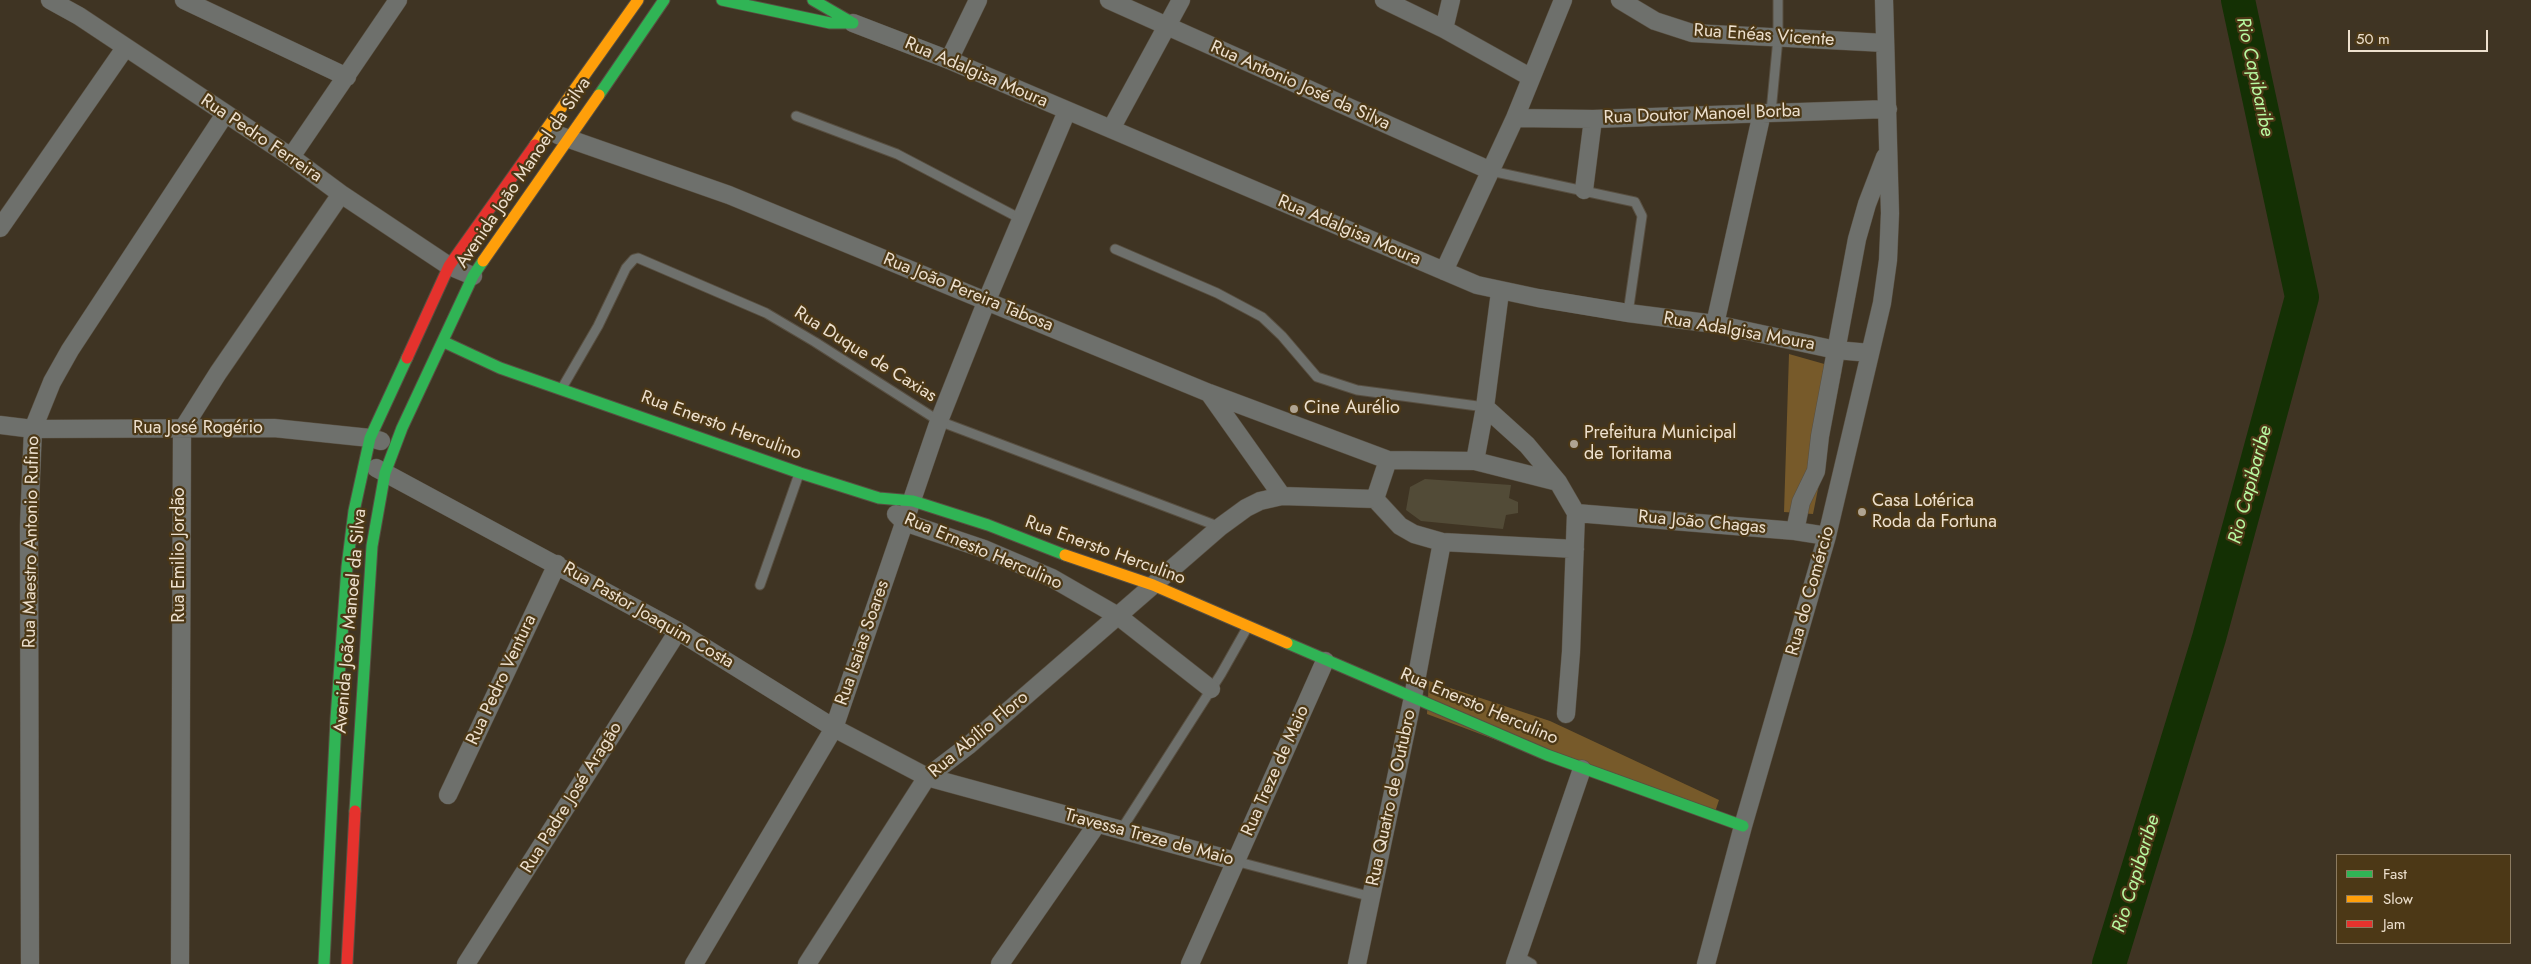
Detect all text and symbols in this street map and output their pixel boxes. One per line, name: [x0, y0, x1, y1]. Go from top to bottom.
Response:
water label: Rio Capibaribe: [2230, 15, 2278, 139]
street label: Rua Enéas Vicente: [1693, 20, 1835, 52]
scale bar: [2351, 20, 2491, 52]
text: 50 m: [2356, 28, 2390, 50]
street label: Rua Adalgisa Moura: [901, 33, 1051, 113]
street label: Rua Antonio José da Silva: [1207, 37, 1393, 135]
street label: Avenida João Manoel da Silva: [452, 74, 596, 272]
street label: Rua Pedro Ferreira: [196, 90, 326, 188]
street label: Rua Doutor Manoel Borba: [1603, 101, 1801, 129]
street label: Rua Adalgisa Moura: [1274, 191, 1424, 271]
street label: Rua João Pereira Tabosa: [880, 249, 1056, 337]
street label: Rua Duque de Caxias: [790, 302, 940, 408]
street label: Rua Adalgisa Moura: [1662, 308, 1816, 356]
street label: Rua Enersto Herculino: [638, 387, 804, 465]
place label: Cine Aurélio: [1304, 398, 1400, 420]
marker: Cine Aurélio: [1288, 403, 1300, 415]
street label: Rua José Rogério: [133, 418, 263, 440]
place label: Prefeitura Municipal de Toritama: [1584, 423, 1736, 466]
water label: Rio Capibaribe: [2224, 423, 2278, 547]
street label: Rua Maestro Antonio Rufino: [19, 436, 45, 648]
marker: Prefeitura Municipal de Toritama: [1568, 438, 1580, 450]
street label: Rua Emilio Jordão: [169, 487, 191, 623]
place label: Casa Lotérica Roda da Fortuna: [1872, 491, 1997, 534]
marker: Casa Lotérica Roda da Fortuna: [1856, 506, 1868, 518]
street label: Rua João Chagas: [1637, 507, 1767, 539]
street label: Avenida João Manoel da Silva: [330, 508, 372, 734]
street label: Rua Ernesto Herculino: [901, 509, 1065, 595]
street label: Rua Enersto Herculino: [1022, 512, 1188, 590]
street label: Rua do Comércio: [1782, 524, 1840, 658]
street label: Rua Pastor Joaquim Costa: [559, 558, 737, 674]
street label: Rua Isaias Soares: [832, 578, 894, 708]
street label: Rua Pedro Ventura: [462, 611, 542, 749]
street label: Rua Enersto Herculino: [1397, 664, 1561, 750]
street label: Rua Abílio Floro: [925, 687, 1033, 783]
street label: Rua Treze de Maio: [1238, 702, 1314, 840]
street label: Rua Quatro de Outubro: [1363, 708, 1421, 888]
street label: Rua Padre José Aragão: [517, 718, 627, 878]
street label: Travessa Treze de Maio: [1062, 805, 1236, 871]
water label: Rio Capibaribe: [2108, 813, 2166, 935]
legend: [2336, 854, 2511, 944]
text: Fast: [2383, 863, 2407, 885]
text: Slow: [2383, 888, 2413, 910]
text: Jam: [2383, 913, 2406, 935]

